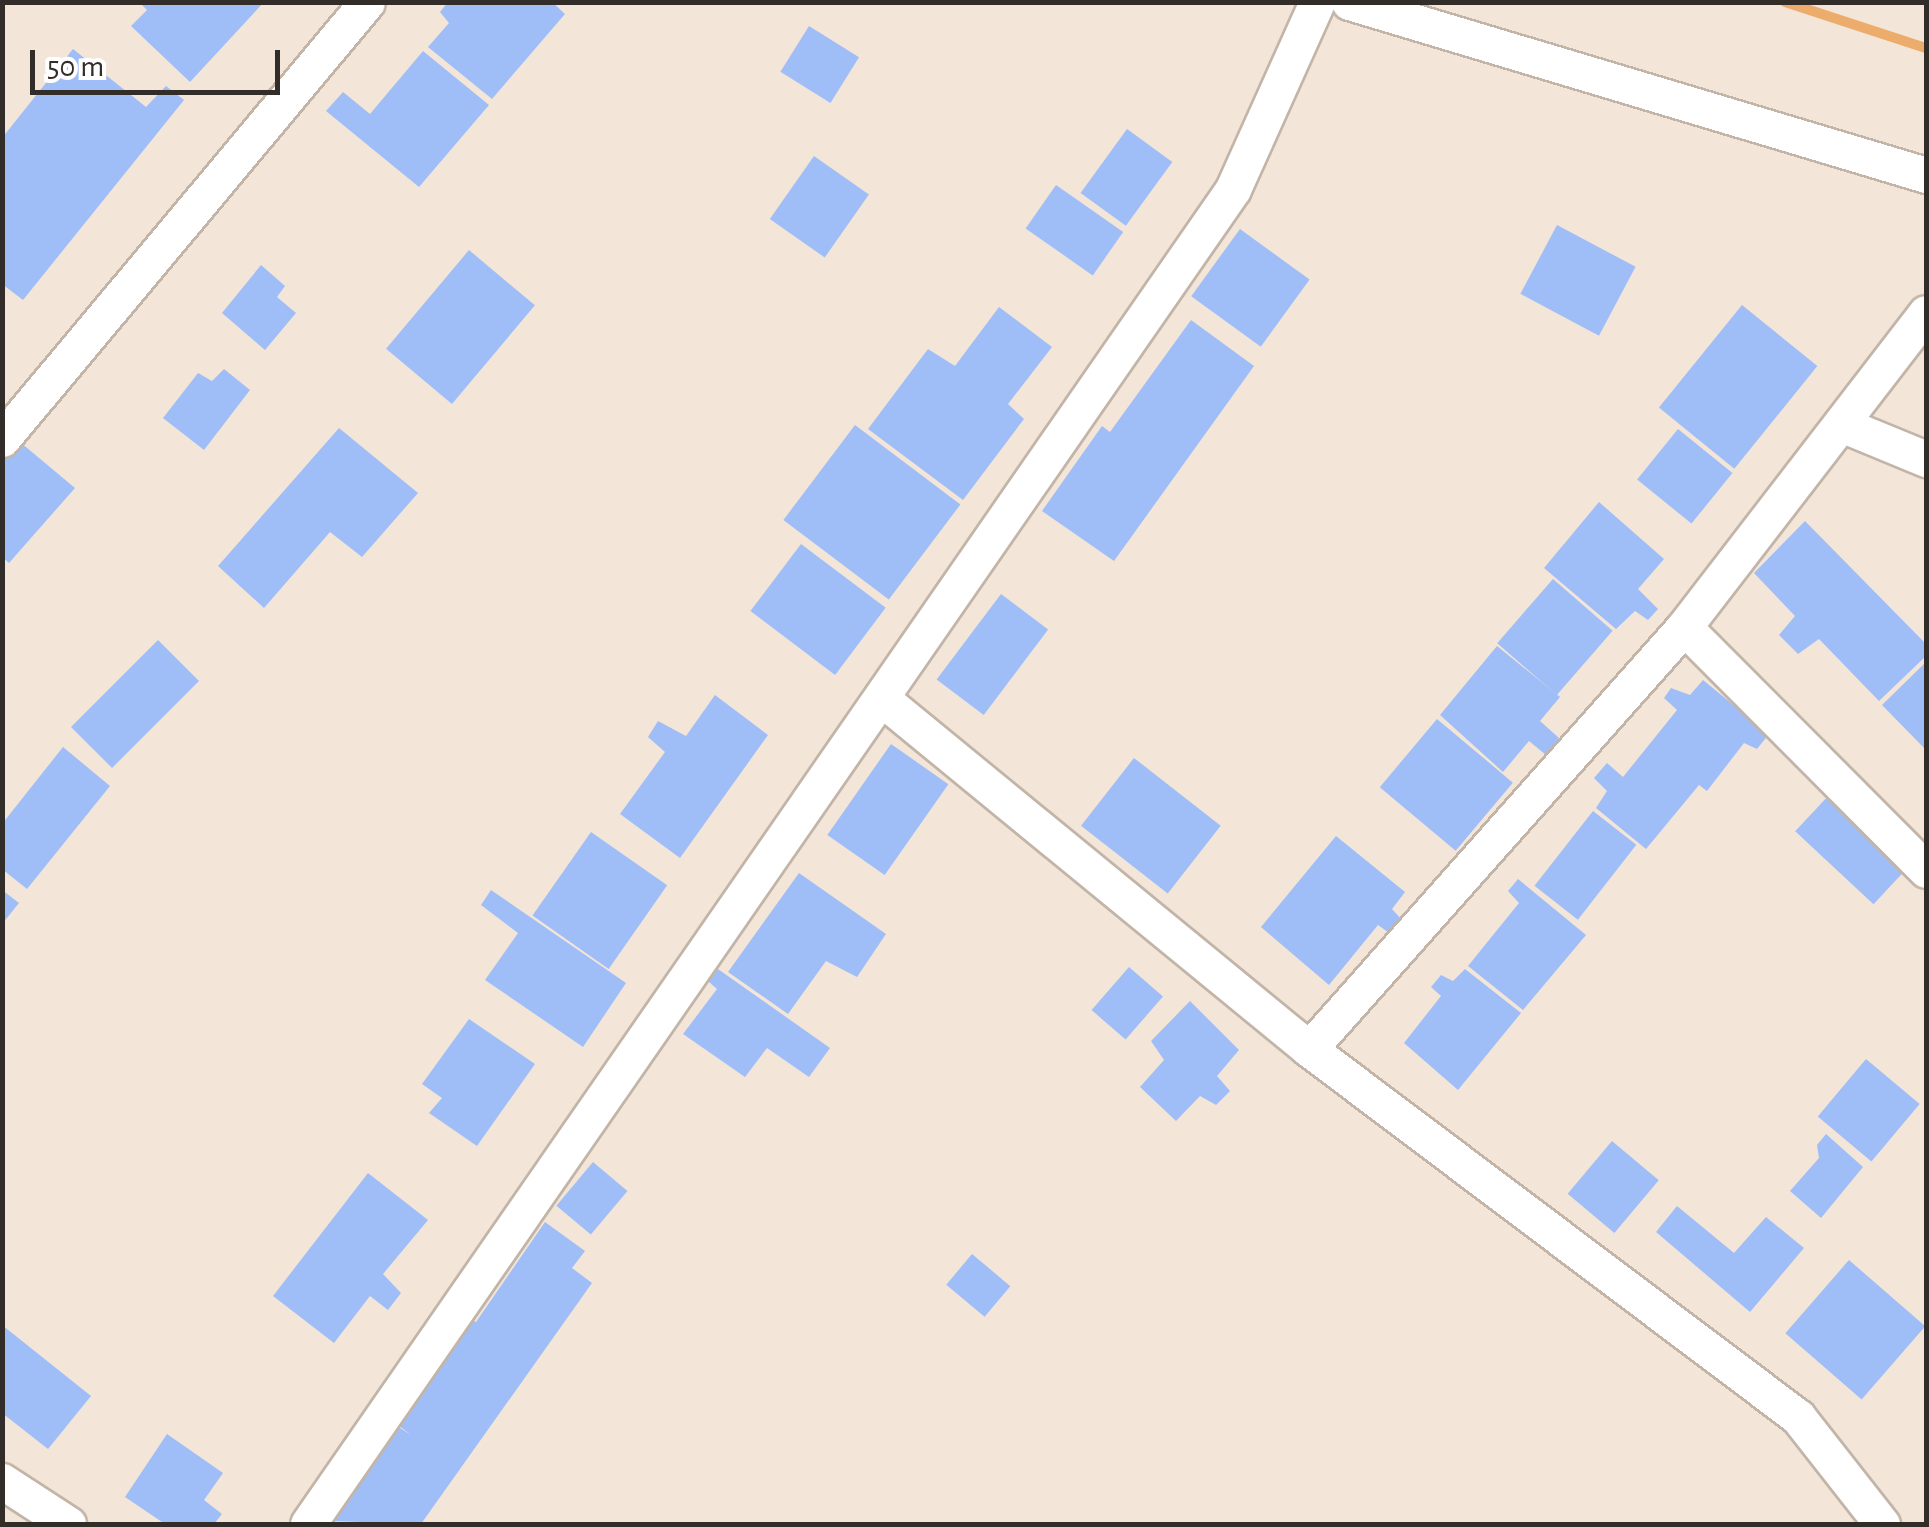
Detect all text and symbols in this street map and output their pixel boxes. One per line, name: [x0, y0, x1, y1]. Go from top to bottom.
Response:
scale bar: [35, 30, 285, 92]
text: 50 m: [47, 52, 104, 82]

